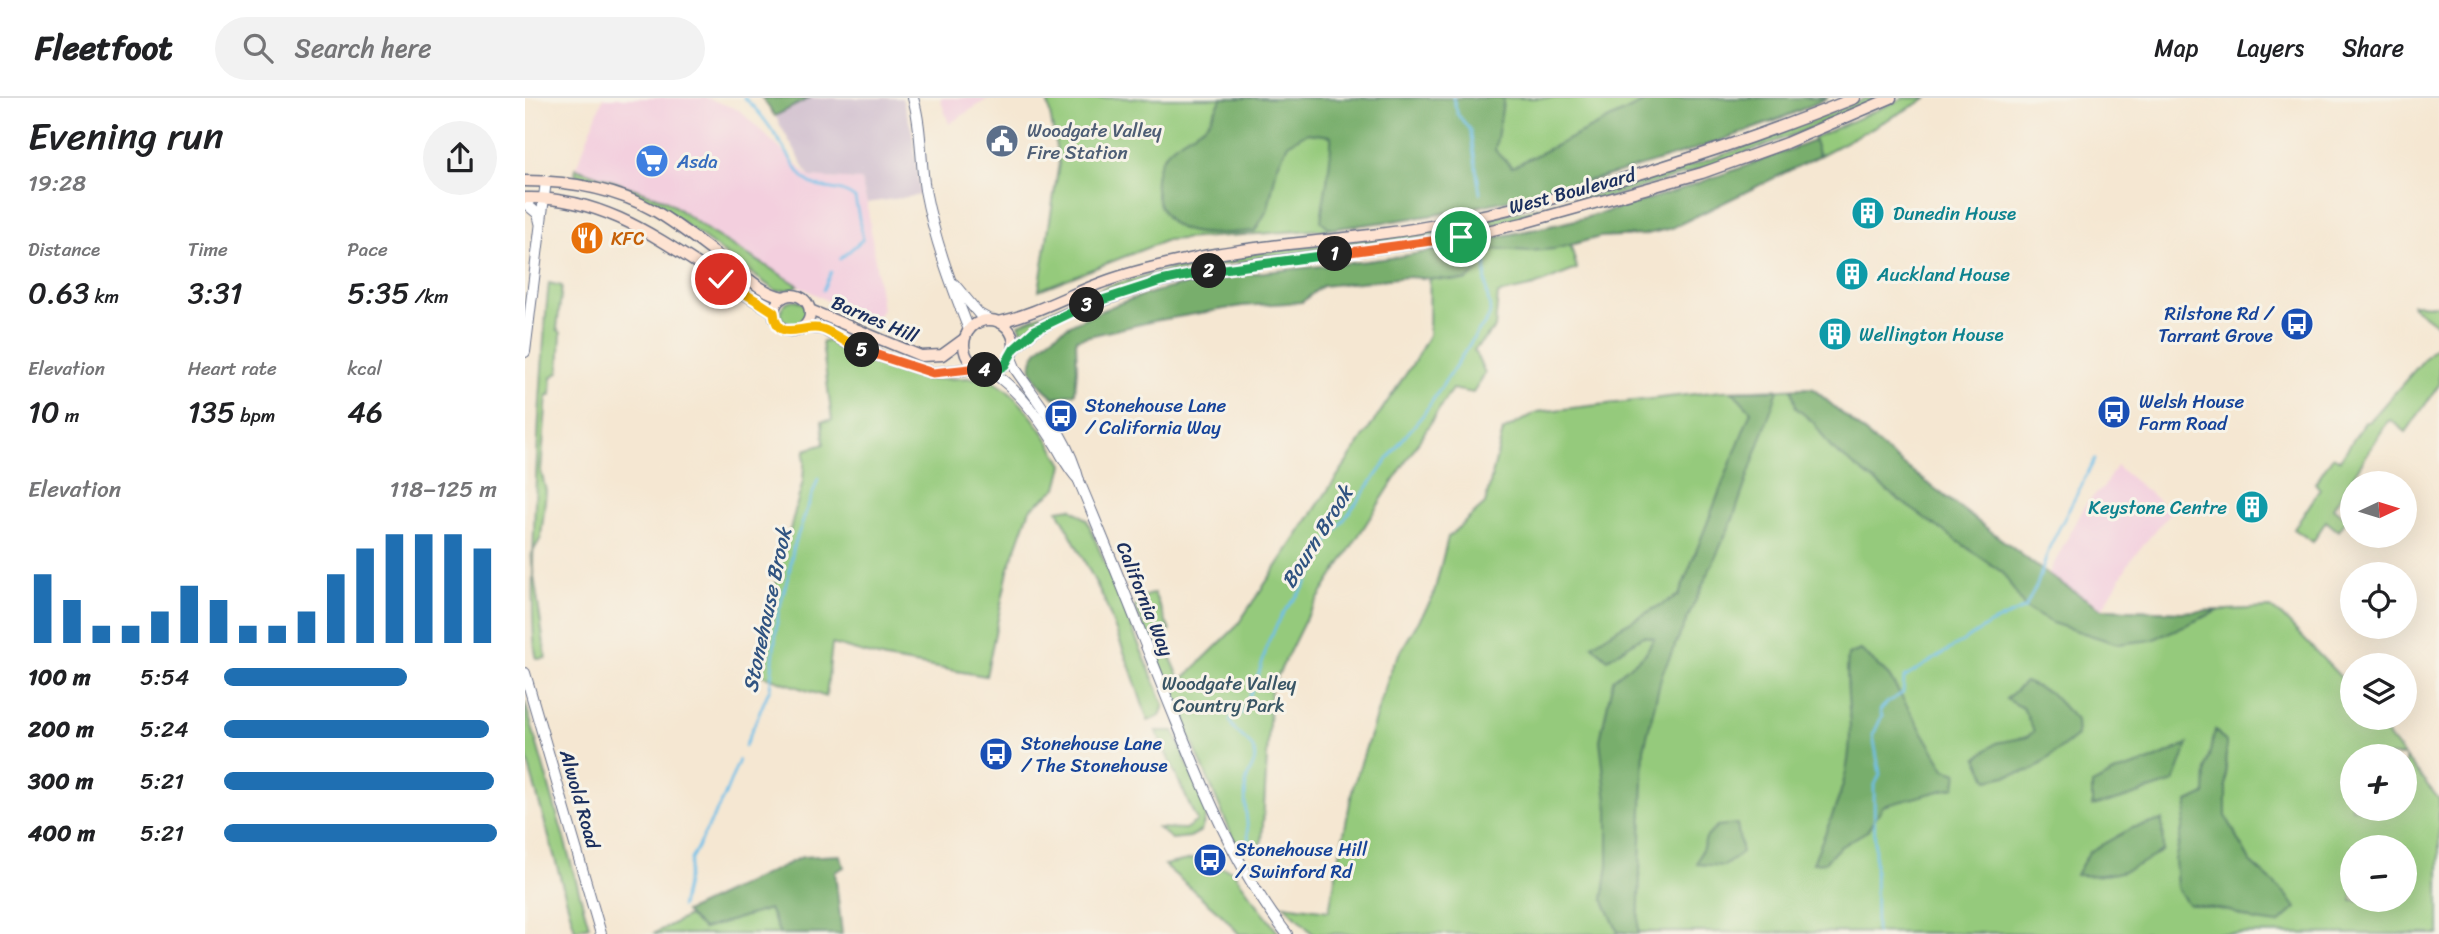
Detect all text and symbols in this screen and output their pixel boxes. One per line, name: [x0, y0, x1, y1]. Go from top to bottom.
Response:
search box: [215, 17, 705, 80]
text: Fleetfoot: [35, 19, 173, 77]
text: Search here: [295, 25, 432, 71]
text: Map: [2154, 27, 2199, 69]
text: Layers: [2237, 27, 2304, 69]
text: Share: [2342, 27, 2404, 69]
icon: search: [239, 29, 277, 67]
text: Evening run: [28, 103, 224, 170]
place label: Woodgate Valley Fire Station: [1027, 114, 1162, 169]
button: share: [423, 121, 497, 195]
public building icon: Woodgate Valley Fire Station: [983, 122, 1021, 160]
supermarket icon: Asda: [633, 142, 671, 180]
place label: Asda: [676, 145, 718, 178]
street label: West Boulevard: [1505, 158, 1641, 224]
text: 19:28: [28, 163, 86, 204]
building icon: Dunedin House: [1849, 194, 1887, 232]
place label: Dunedin House: [1893, 197, 2016, 230]
pin: [1431, 207, 1491, 267]
icon: arrive: [1442, 218, 1480, 256]
restaurant icon: KFC: [568, 219, 606, 257]
place label: KFC: [611, 222, 645, 255]
text: Distance: [28, 233, 100, 266]
text: Time: [188, 233, 228, 266]
text: Pace: [347, 233, 388, 266]
pin: 1: [1317, 236, 1353, 272]
text: 1: [1330, 237, 1339, 270]
pin: [691, 249, 751, 309]
pin: 2: [1191, 254, 1227, 288]
text: 2: [1203, 254, 1214, 287]
building icon: Auckland House: [1833, 255, 1871, 293]
place label: Auckland House: [1876, 258, 2010, 291]
icon: check: [702, 260, 740, 298]
text: 0.63: [28, 266, 90, 320]
text: 3:31: [188, 266, 243, 320]
text: 5:35: [347, 266, 410, 320]
text: km: [90, 280, 119, 313]
text: /km: [410, 280, 449, 313]
street label: Barnes Hill: [826, 286, 924, 352]
pin: 3: [1069, 288, 1105, 322]
text: 3: [1081, 288, 1092, 321]
place label: Rilstone Rd / Tarrant Grove: [2158, 297, 2276, 352]
bus stop icon: Rilstone Rd / Tarrant Grove: [2278, 305, 2316, 343]
building icon: Wellington House: [1816, 315, 1854, 353]
place label: Wellington House: [1859, 318, 2004, 351]
pin: 5: [845, 332, 879, 368]
text: 5: [856, 333, 867, 366]
text: Elevation: [28, 352, 105, 385]
text: Heart rate: [188, 352, 277, 385]
text: kcal: [347, 352, 382, 385]
pin: 4: [967, 352, 1002, 388]
text: 4: [979, 353, 990, 386]
text: 10: [28, 385, 60, 439]
text: 135: [188, 385, 235, 439]
text: 46: [347, 385, 383, 439]
place label: Welsh House Farm Road: [2139, 385, 2244, 440]
place label: Stonehouse Lane / California Way: [1085, 389, 1226, 444]
bus stop icon: Welsh House Farm Road: [2095, 393, 2133, 431]
bus stop icon: Stonehouse Lane / California Way: [1042, 397, 1080, 435]
text: m: [60, 399, 79, 432]
text: bpm: [235, 399, 275, 432]
text: Elevation: [28, 469, 121, 510]
text: 118–125 m: [390, 469, 497, 510]
north arrow: [2340, 471, 2417, 548]
map controls: [2340, 471, 2417, 912]
water label: Bourn Brook: [1270, 476, 1365, 596]
building icon: Keystone Centre: [2233, 488, 2271, 526]
place label: Keystone Centre: [2088, 491, 2227, 524]
water label: Stonehouse Brook: [731, 522, 803, 696]
street label: California Way: [1107, 536, 1183, 662]
button: locate: [2340, 562, 2417, 639]
button: layers: [2340, 653, 2417, 730]
text: 100 m: [28, 657, 91, 698]
text: 5:54: [140, 657, 189, 698]
park label: Woodgate Valley Country Park: [1162, 667, 1297, 722]
text: 200 m: [28, 709, 94, 750]
text: 5:24: [140, 709, 189, 750]
place label: Stonehouse Lane / The Stonehouse: [1021, 727, 1168, 782]
bus stop icon: Stonehouse Lane / The Stonehouse: [977, 735, 1015, 773]
button: +: [2340, 744, 2417, 821]
street label: Alwold Road: [550, 745, 610, 853]
text: 300 m: [28, 761, 93, 802]
text: 5:21: [140, 761, 184, 802]
text: 400 m: [28, 813, 95, 854]
text: 5:21: [140, 813, 184, 854]
place label: Stonehouse Hill / Swinford Rd: [1235, 833, 1368, 888]
button: −: [2340, 835, 2417, 912]
bus stop icon: Stonehouse Hill / Swinford Rd: [1191, 841, 1229, 879]

